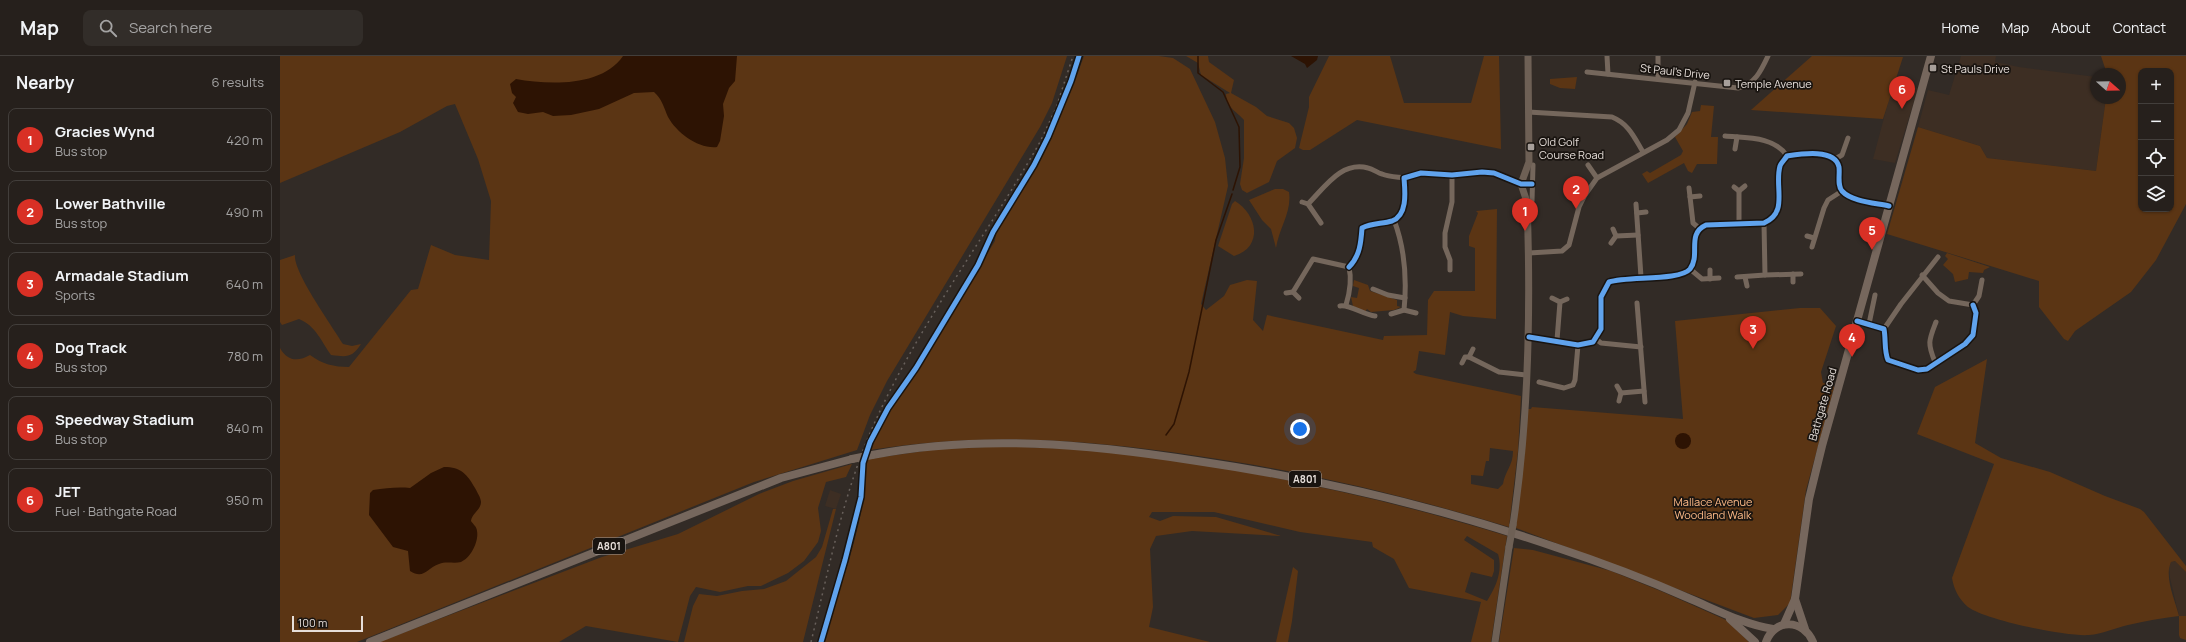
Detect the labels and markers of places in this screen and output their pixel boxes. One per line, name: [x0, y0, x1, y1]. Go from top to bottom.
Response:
place label: St Pauls Drive: [1941, 61, 2010, 76]
marker: St Pauls Drive: [1928, 63, 1938, 73]
place label: Temple Avenue: [1735, 76, 1812, 91]
pin: 6: [1889, 76, 1915, 109]
marker: Temple Avenue: [1722, 78, 1732, 88]
place label: Old Golf Course Road: [1539, 134, 1604, 162]
marker: Old Golf Course Road: [1526, 142, 1536, 152]
pin: 2: [1563, 176, 1589, 209]
pin: 1: [1512, 198, 1538, 231]
pin: 5: [1859, 217, 1885, 250]
pin: 3: [1740, 316, 1766, 349]
pin: 4: [1839, 324, 1865, 357]

